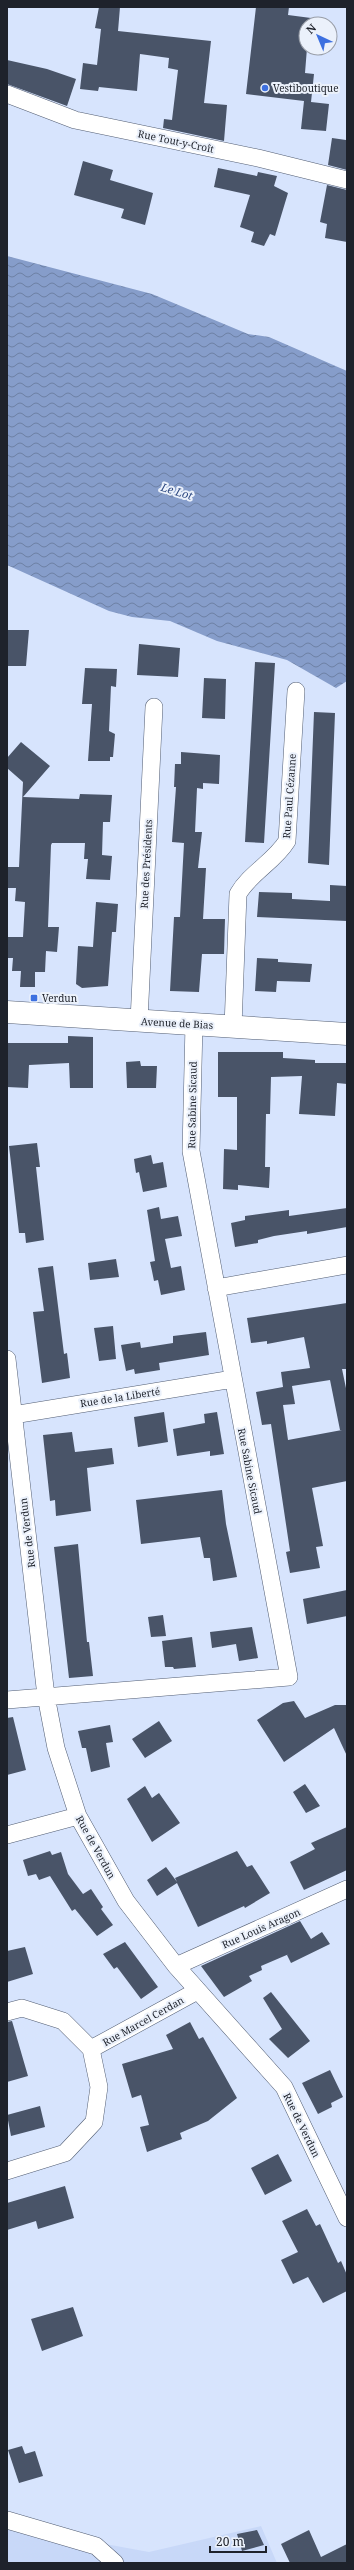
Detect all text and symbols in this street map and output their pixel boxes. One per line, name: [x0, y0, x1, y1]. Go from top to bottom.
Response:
north arrow: [298, 16, 338, 56]
text: N: [302, 20, 319, 37]
place label: Vestiboutique: [273, 81, 339, 95]
marker: Vestiboutique: [260, 83, 270, 93]
street label: Rue Tout-y-Croît: [137, 126, 216, 156]
water label: Le Lot: [158, 479, 196, 503]
street label: Rue Paul Cézanne: [279, 753, 299, 839]
street label: Rue des Présidents: [137, 819, 155, 909]
place label: Verdun: [42, 991, 78, 1005]
marker: Verdun: [29, 993, 39, 1003]
street label: Avenue de Bias: [141, 1014, 214, 1032]
street label: Rue Sabine Sicaud: [184, 1061, 200, 1149]
street label: Rue de la Liberté: [79, 1384, 161, 1410]
street label: Rue Sabine Sicaud: [235, 1427, 265, 1515]
street label: Rue de Verdun: [16, 1497, 38, 1569]
street label: Rue de Verdun: [73, 1813, 119, 1882]
street label: Rue Louis Aragon: [220, 1904, 303, 1952]
street label: Rue Marcel Cerdan: [100, 1993, 187, 2049]
street label: Rue de Verdun: [280, 2090, 324, 2160]
scale bar: [210, 2528, 266, 2554]
text: 20 m: [216, 2533, 244, 2550]

